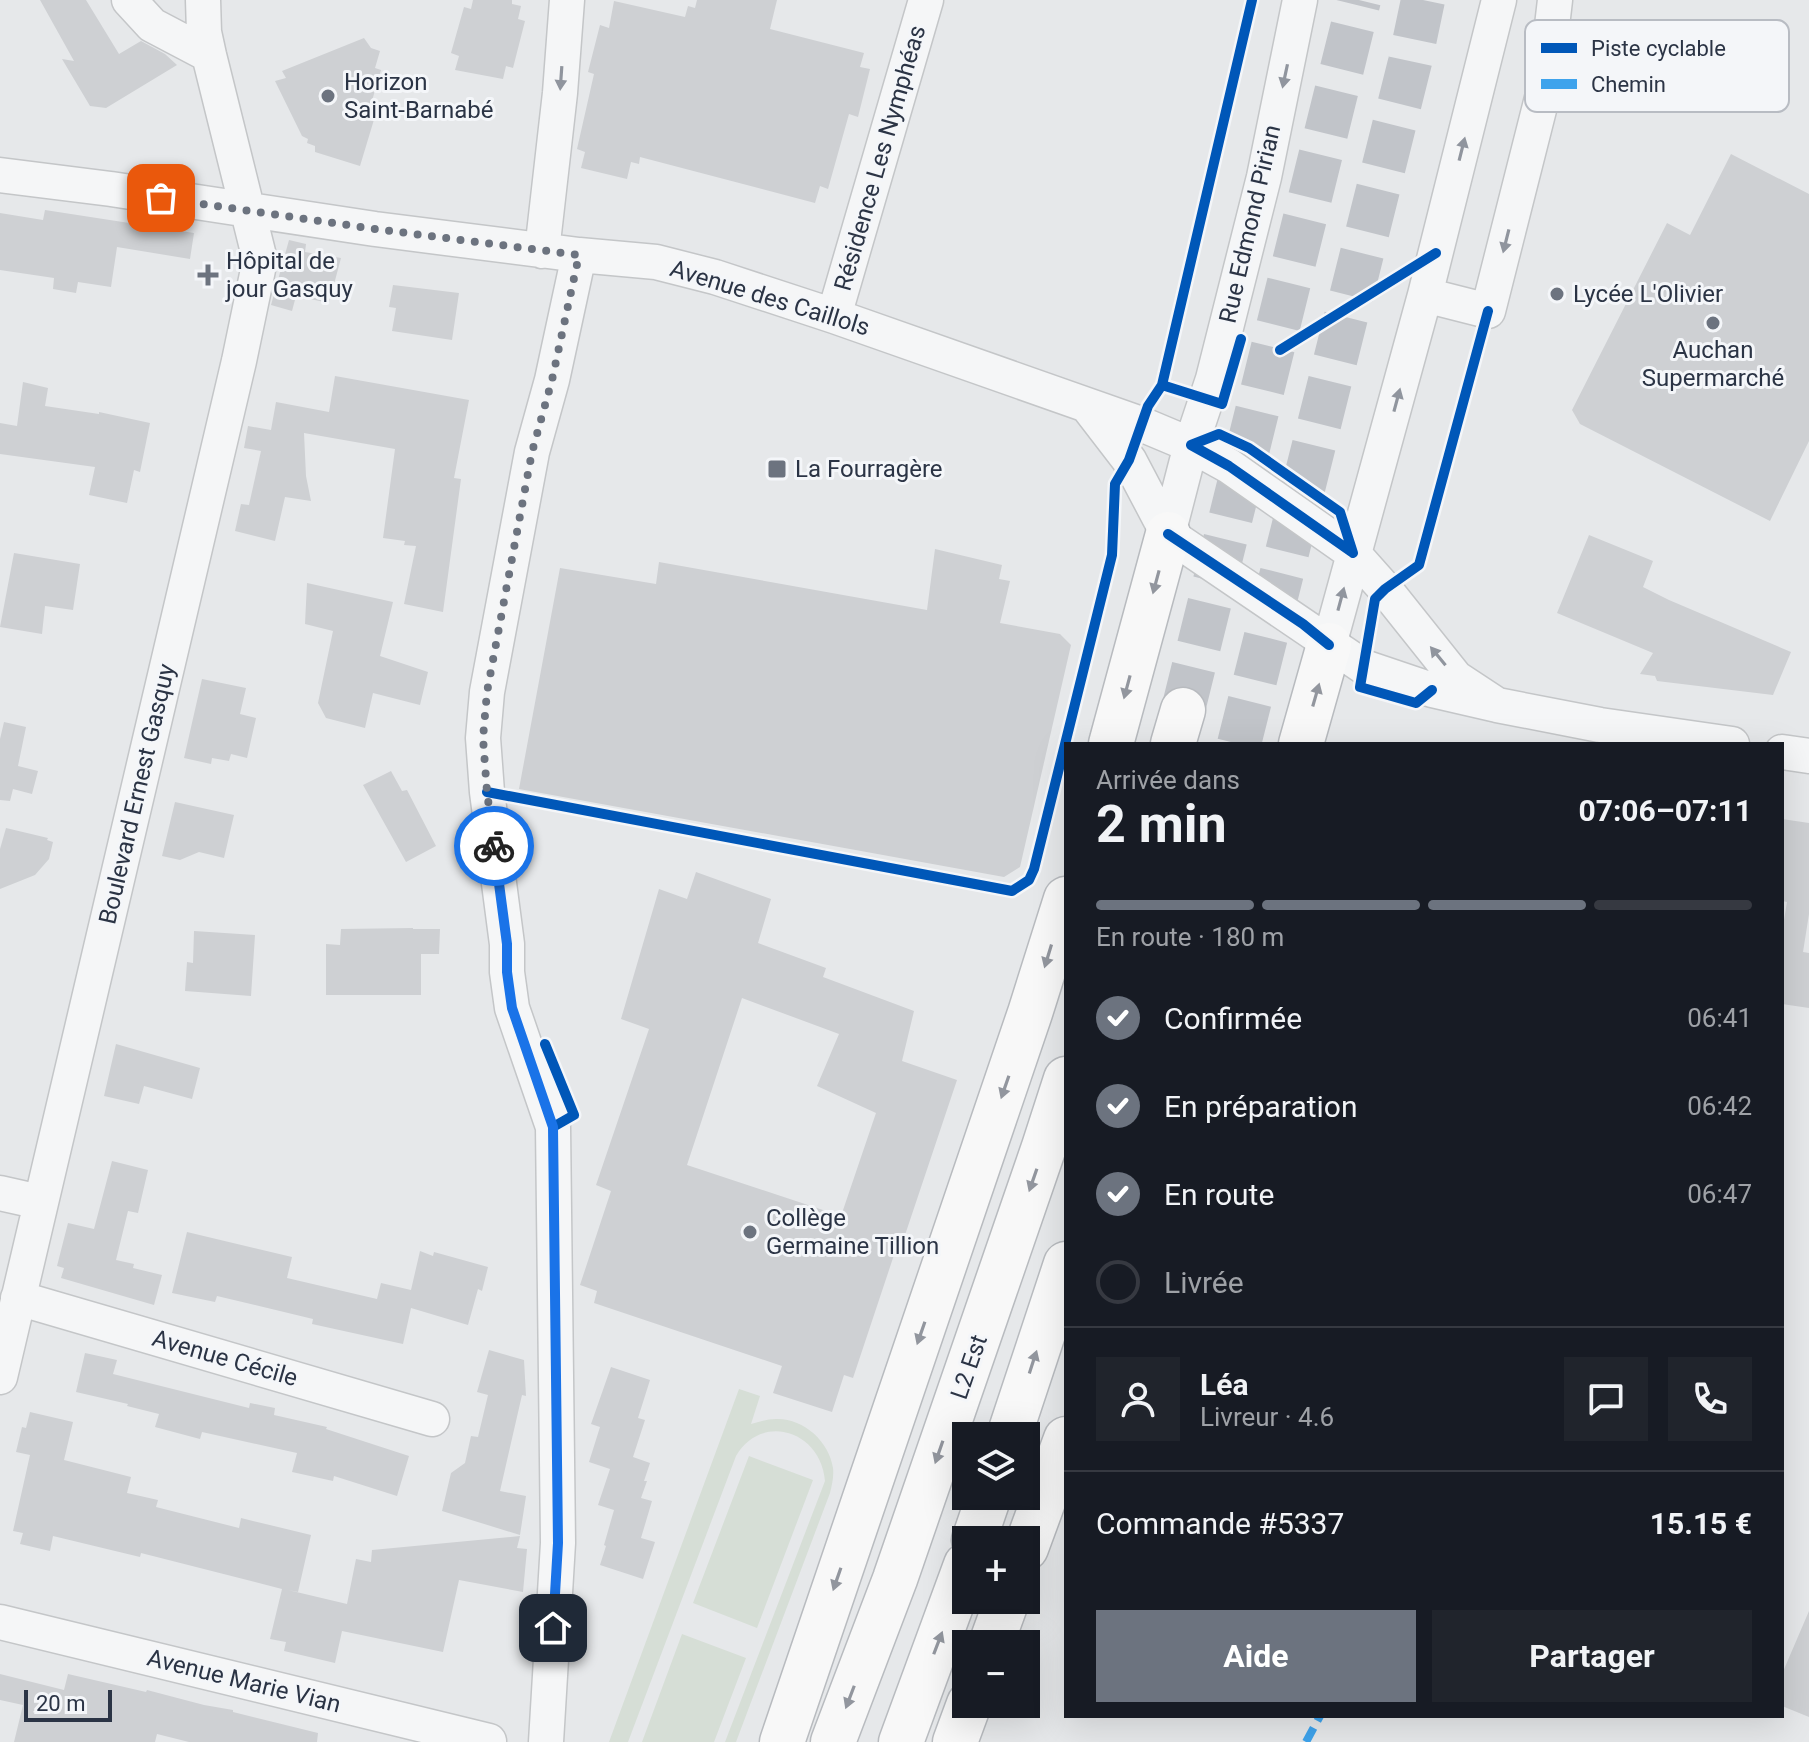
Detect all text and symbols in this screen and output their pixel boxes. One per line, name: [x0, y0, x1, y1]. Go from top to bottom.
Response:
legend: [1525, 20, 1789, 112]
street label: Résidence Les Nymphéas: [829, 22, 931, 294]
text: Piste cyclable: [1591, 36, 1726, 61]
one-way arrow: [1278, 64, 1290, 89]
one-way arrow: [554, 66, 567, 91]
place label: Horizon Saint-Barnabé: [344, 68, 494, 124]
text: Chemin: [1591, 72, 1666, 97]
marker: Horizon Saint-Barnabé: [319, 87, 337, 105]
street label: Rue Edmond Pirian: [1214, 122, 1286, 326]
one-way arrow: [1457, 136, 1469, 161]
pin: [127, 164, 195, 232]
icon: bag: [139, 176, 183, 220]
one-way arrow: [1499, 228, 1511, 253]
place label: Hôpital de jour Gasquy: [225, 247, 353, 303]
street label: Avenue des Caillols: [667, 254, 873, 342]
marker: Hôpital de jour Gasquy: [197, 264, 219, 286]
place label: Lycée L'Olivier: [1573, 280, 1723, 308]
marker: Lycée L'Olivier: [1548, 285, 1566, 303]
marker: Auchan Supermarché: [1704, 314, 1722, 332]
place label: Auchan Supermarché: [1642, 336, 1784, 392]
one-way arrow: [1391, 388, 1403, 413]
place label: La Fourragère: [795, 455, 943, 483]
marker: La Fourragère: [766, 458, 788, 480]
one-way arrow: [1149, 570, 1161, 595]
one-way arrow: [1336, 587, 1348, 612]
one-way arrow: [1430, 646, 1446, 666]
street label: Boulevard Ernest Gasquy: [93, 661, 181, 927]
one-way arrow: [1120, 675, 1132, 700]
one-way arrow: [1310, 682, 1322, 707]
text: Arrivée dans: [1096, 765, 1240, 795]
text: 07:06–07:11: [1578, 793, 1752, 828]
text: 2 min: [1096, 794, 1227, 855]
courier: [454, 806, 534, 886]
icon: bike: [472, 824, 516, 868]
text: En route · 180 m: [1096, 922, 1284, 952]
one-way arrow: [1041, 945, 1054, 969]
icon: check: [1096, 996, 1140, 1040]
text: Confirmée: [1164, 1001, 1302, 1036]
text: 06:41: [1687, 1003, 1752, 1033]
one-way arrow: [998, 1076, 1010, 1100]
icon: check: [1096, 1084, 1140, 1128]
text: En préparation: [1164, 1089, 1358, 1124]
text: 06:42: [1687, 1091, 1752, 1121]
one-way arrow: [1027, 1168, 1039, 1192]
icon: check: [1096, 1172, 1140, 1216]
text: En route: [1164, 1177, 1274, 1212]
text: 06:47: [1687, 1179, 1752, 1209]
place label: Collège Germaine Tillion: [766, 1204, 939, 1260]
marker: Collège Germaine Tillion: [741, 1223, 759, 1241]
text: Livrée: [1164, 1265, 1244, 1300]
one-way arrow: [914, 1322, 926, 1346]
street label: Avenue Cécile: [149, 1324, 301, 1392]
street label: L2 Est: [945, 1331, 993, 1403]
one-way arrow: [1028, 1350, 1040, 1374]
button: person: [1096, 1357, 1180, 1441]
button: chat: [1564, 1357, 1648, 1441]
button: phone: [1668, 1357, 1752, 1441]
text: Léa: [1200, 1367, 1249, 1402]
text: Livreur · 4.6: [1200, 1402, 1334, 1432]
map controls: [952, 1422, 1040, 1718]
button: layers: [952, 1422, 1040, 1510]
one-way arrow: [932, 1441, 945, 1465]
text: Commande #5337: [1096, 1506, 1344, 1541]
text: 15.15 €: [1650, 1506, 1752, 1541]
button: +: [952, 1526, 1040, 1614]
one-way arrow: [831, 1568, 843, 1592]
pin: [519, 1594, 587, 1662]
icon: home: [531, 1606, 575, 1650]
button: Aide: [1096, 1610, 1416, 1702]
button: Partager: [1432, 1610, 1752, 1702]
button: −: [952, 1630, 1040, 1718]
one-way arrow: [932, 1631, 945, 1655]
street label: Avenue Marie Vian: [144, 1643, 344, 1719]
one-way arrow: [843, 1685, 856, 1709]
scale bar: [24, 1686, 112, 1722]
text: 20 m: [36, 1691, 85, 1716]

